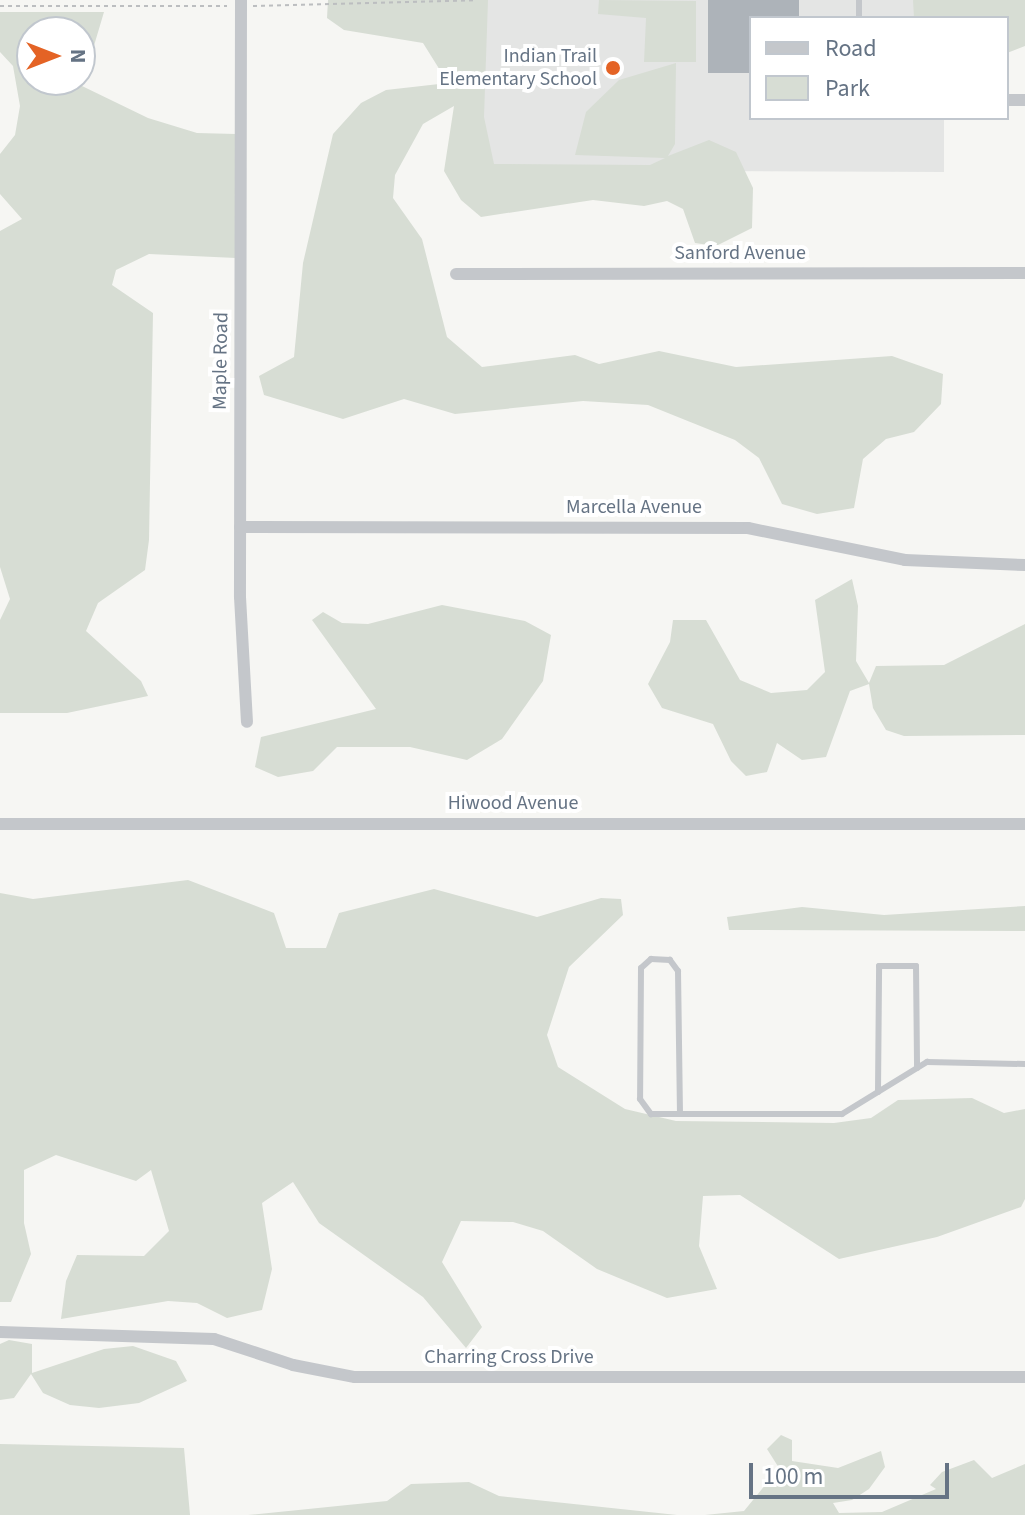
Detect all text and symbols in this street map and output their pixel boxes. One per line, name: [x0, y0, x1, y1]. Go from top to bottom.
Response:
north arrow: [16, 16, 96, 96]
legend: [749, 16, 1009, 120]
text: Road: [825, 31, 877, 66]
place label: Indian Trail Elementary School: [439, 44, 597, 91]
text: N: [62, 49, 94, 63]
marker: Indian Trail Elementary School: [604, 59, 622, 77]
text: Park: [825, 71, 870, 106]
street label: Sanford Avenue: [674, 241, 806, 265]
street label: Maple Road: [208, 312, 234, 410]
street label: Marcella Avenue: [566, 495, 702, 519]
street label: Hiwood Avenue: [448, 791, 578, 815]
street label: Charring Cross Drive: [424, 1345, 594, 1369]
scale bar: [753, 1447, 953, 1497]
text: 100 m: [763, 1459, 823, 1494]

